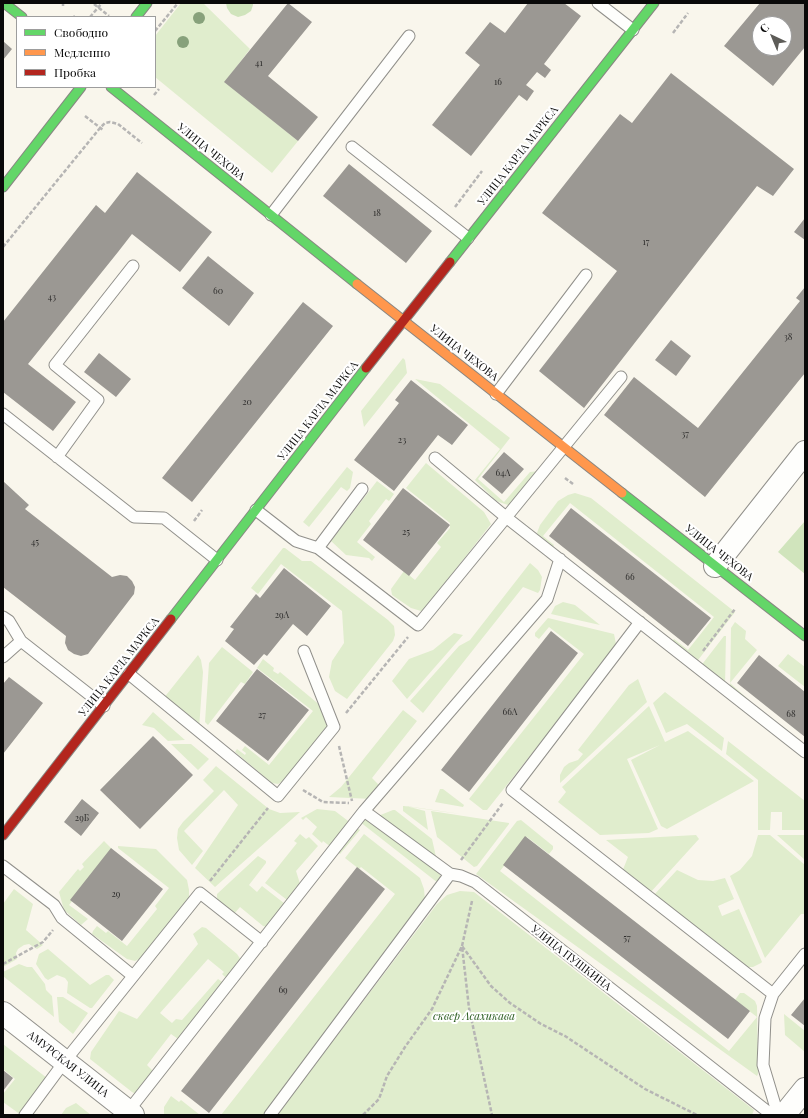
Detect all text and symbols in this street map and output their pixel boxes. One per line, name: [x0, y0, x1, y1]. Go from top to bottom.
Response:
legend: [16, 16, 156, 88]
north arrow: [752, 16, 792, 56]
text: С: [756, 20, 772, 36]
text: Свободно: [54, 24, 108, 40]
text: Медленно: [54, 44, 110, 60]
house number: 41: [255, 58, 263, 68]
text: Пробка: [54, 64, 96, 80]
house number: 16: [494, 77, 502, 87]
street label: УЛИЦА КАРЛА МАРКСА: [475, 104, 561, 208]
street label: УЛИЦА ЧЕХОВА: [175, 121, 247, 183]
house number: 18: [373, 208, 381, 218]
house number: 17: [643, 237, 649, 247]
house number: 60: [213, 286, 223, 296]
house number: 43: [48, 292, 56, 302]
street label: УЛИЦА ЧЕХОВА: [427, 322, 501, 384]
house number: 38: [784, 332, 792, 342]
street label: УЛИЦА КАРЛА МАРКСА: [275, 359, 361, 463]
house number: 20: [242, 397, 252, 407]
house number: 37: [681, 429, 689, 439]
house number: 23: [398, 435, 406, 445]
house number: 64А: [496, 468, 510, 478]
street label: УЛИЦА ЧЕХОВА: [682, 522, 756, 584]
house number: 25: [402, 527, 410, 537]
house number: 45: [31, 537, 39, 547]
house number: 66: [625, 572, 635, 582]
house number: 29А: [275, 610, 289, 620]
street label: УЛИЦА КАРЛА МАРКСА: [76, 615, 162, 719]
house number: 66А: [503, 707, 517, 717]
house number: 68: [786, 709, 796, 719]
house number: 27: [258, 710, 266, 720]
house number: 29Б: [75, 813, 89, 823]
house number: 29: [112, 889, 120, 899]
street label: УЛИЦА ПУШКИНА: [528, 923, 614, 993]
house number: 57: [623, 933, 631, 943]
house number: 69: [278, 985, 288, 995]
park label: сквер Асахикава: [433, 1010, 515, 1024]
street label: АМУРСКАЯ УЛИЦА: [25, 1028, 111, 1100]

